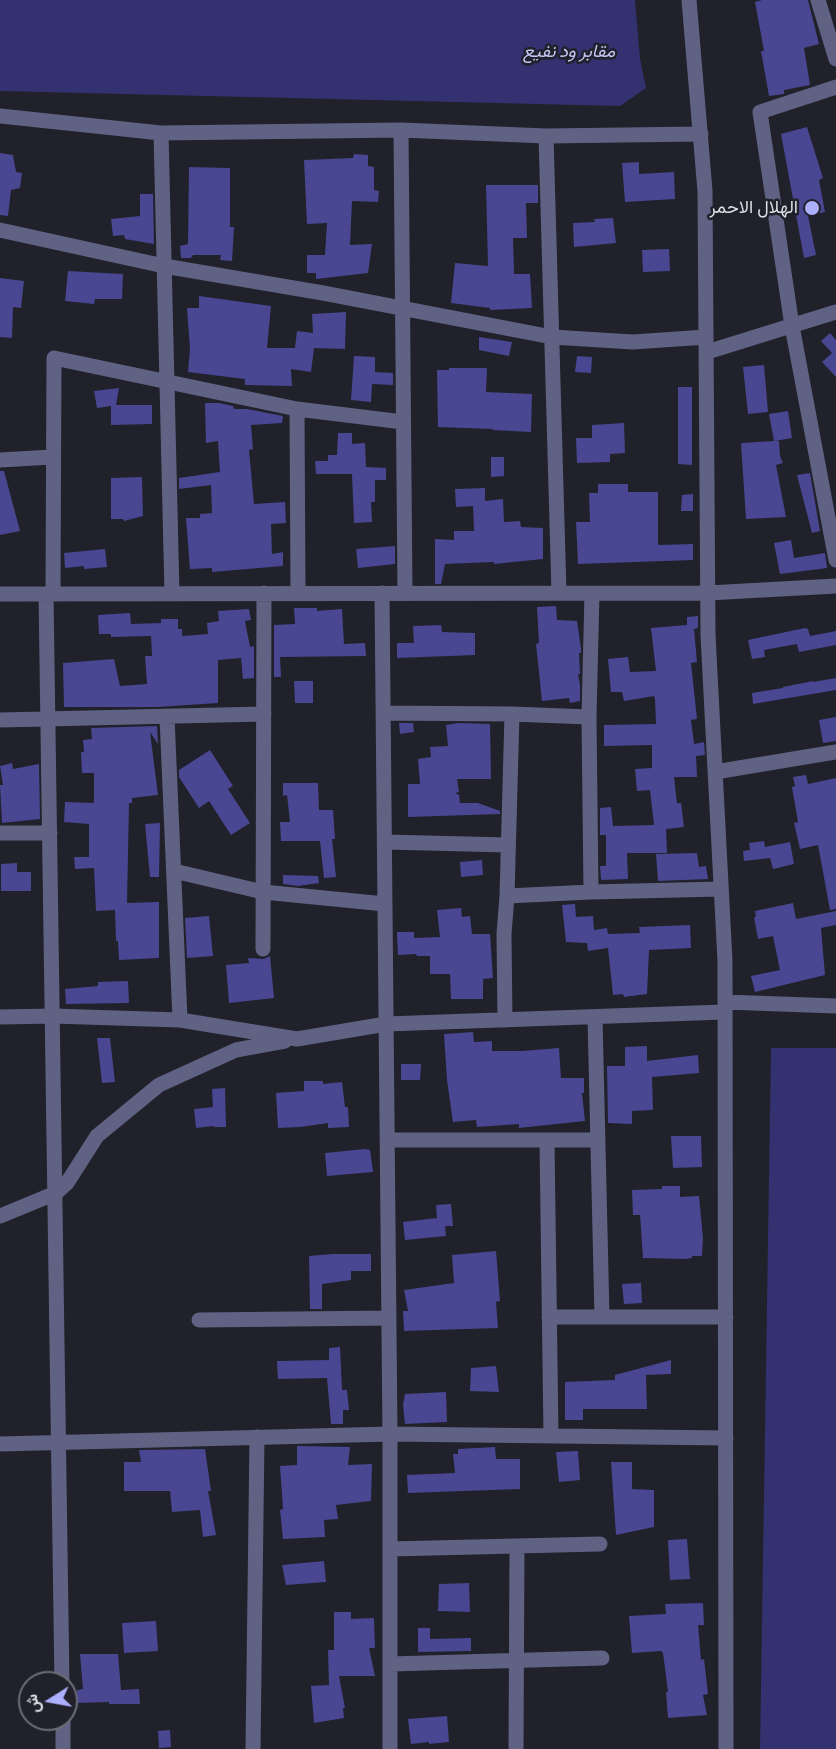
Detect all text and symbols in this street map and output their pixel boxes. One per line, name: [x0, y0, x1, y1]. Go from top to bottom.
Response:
park label: مقابر ود نفيع: [523, 41, 615, 63]
place label: الهلال الاحمر: [709, 197, 798, 219]
marker: الهلال الاحمر: [803, 199, 821, 217]
north arrow: [18, 1671, 78, 1731]
text: ش: [21, 1693, 44, 1715]

